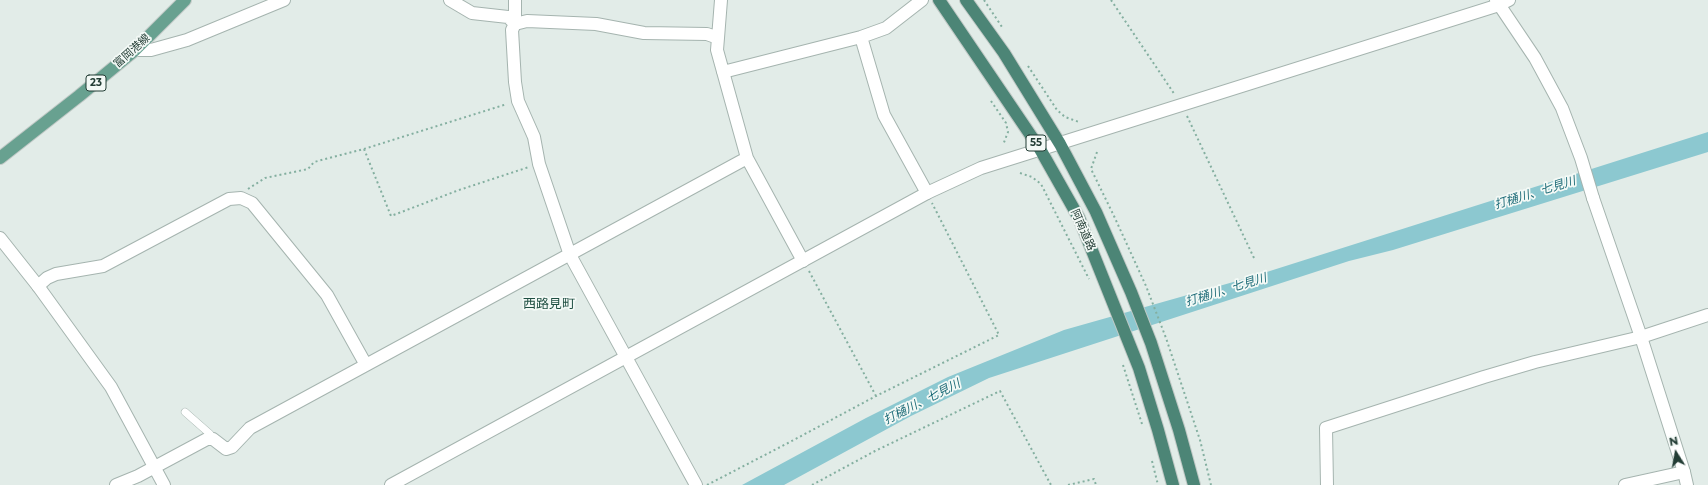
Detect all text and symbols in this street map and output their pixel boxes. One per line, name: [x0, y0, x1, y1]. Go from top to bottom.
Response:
street label: 富岡港線: [111, 31, 153, 71]
road number: 23: [86, 75, 106, 91]
road number: 55: [1026, 135, 1046, 151]
water label: 打樋川、七見川: [1493, 174, 1577, 212]
street label: 阿南道路: [1068, 207, 1098, 253]
water label: 打樋川、七見川: [1184, 271, 1268, 309]
district label: 西路見町: [523, 296, 575, 312]
water label: 打樋川、七見川: [881, 377, 963, 427]
north arrow: [1656, 433, 1696, 473]
text: N: [1668, 434, 1679, 449]

